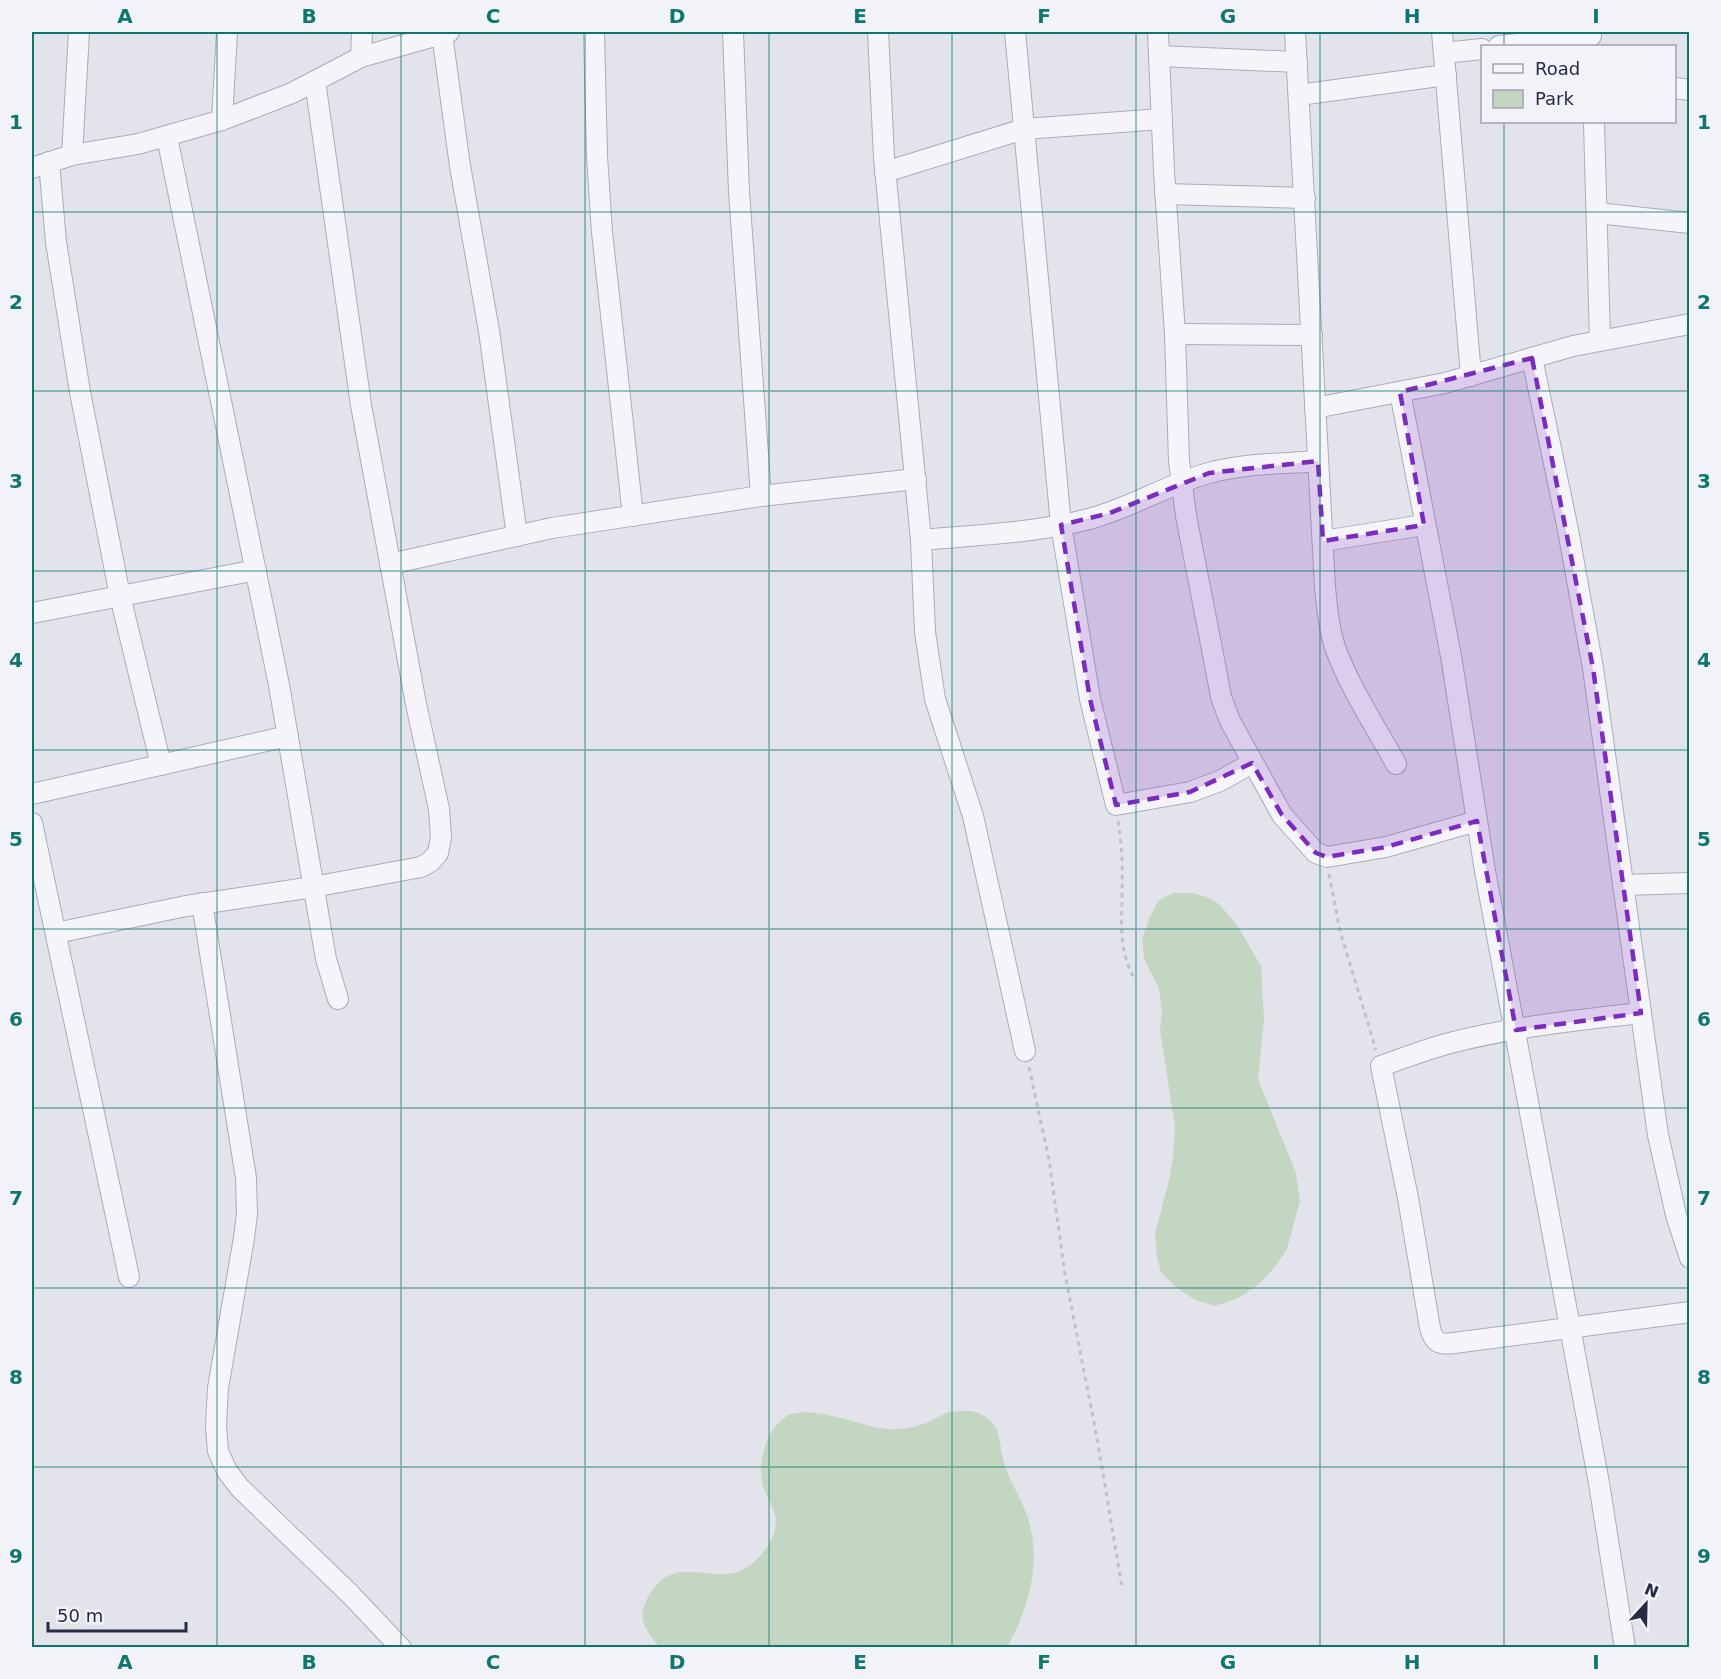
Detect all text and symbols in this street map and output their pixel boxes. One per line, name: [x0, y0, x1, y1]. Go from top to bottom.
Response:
text: A: [117, 4, 133, 28]
text: B: [301, 4, 317, 28]
text: C: [486, 4, 500, 28]
text: D: [669, 4, 685, 28]
text: E: [853, 4, 867, 28]
text: F: [1037, 4, 1051, 28]
text: G: [1220, 4, 1236, 28]
text: H: [1404, 4, 1420, 28]
text: I: [1592, 4, 1600, 28]
legend: [1481, 45, 1676, 123]
text: Road: [1535, 58, 1580, 79]
text: Park: [1535, 88, 1574, 109]
text: 1: [9, 110, 23, 134]
text: 1: [1697, 110, 1711, 134]
text: 2: [9, 290, 23, 314]
text: 2: [1697, 290, 1711, 314]
text: 3: [9, 469, 23, 493]
text: 3: [1697, 469, 1711, 493]
text: 4: [9, 648, 23, 672]
text: 4: [1697, 648, 1711, 672]
text: 5: [9, 827, 23, 851]
text: 5: [1697, 827, 1711, 851]
text: 6: [9, 1007, 23, 1031]
text: 6: [1697, 1007, 1711, 1031]
text: 7: [9, 1186, 23, 1210]
text: 7: [1697, 1186, 1711, 1210]
text: 8: [9, 1365, 23, 1389]
text: 8: [1697, 1365, 1711, 1389]
text: 9: [9, 1544, 23, 1568]
text: 9: [1697, 1544, 1711, 1568]
north arrow: [1616, 1574, 1676, 1634]
text: N: [1642, 1579, 1661, 1602]
scale bar: [48, 1595, 186, 1633]
text: 50 m: [57, 1605, 103, 1626]
text: A: [117, 1650, 133, 1674]
text: B: [301, 1650, 317, 1674]
text: C: [486, 1650, 500, 1674]
text: D: [669, 1650, 685, 1674]
text: E: [853, 1650, 867, 1674]
text: F: [1037, 1650, 1051, 1674]
text: G: [1220, 1650, 1236, 1674]
text: H: [1404, 1650, 1420, 1674]
text: I: [1592, 1650, 1600, 1674]

